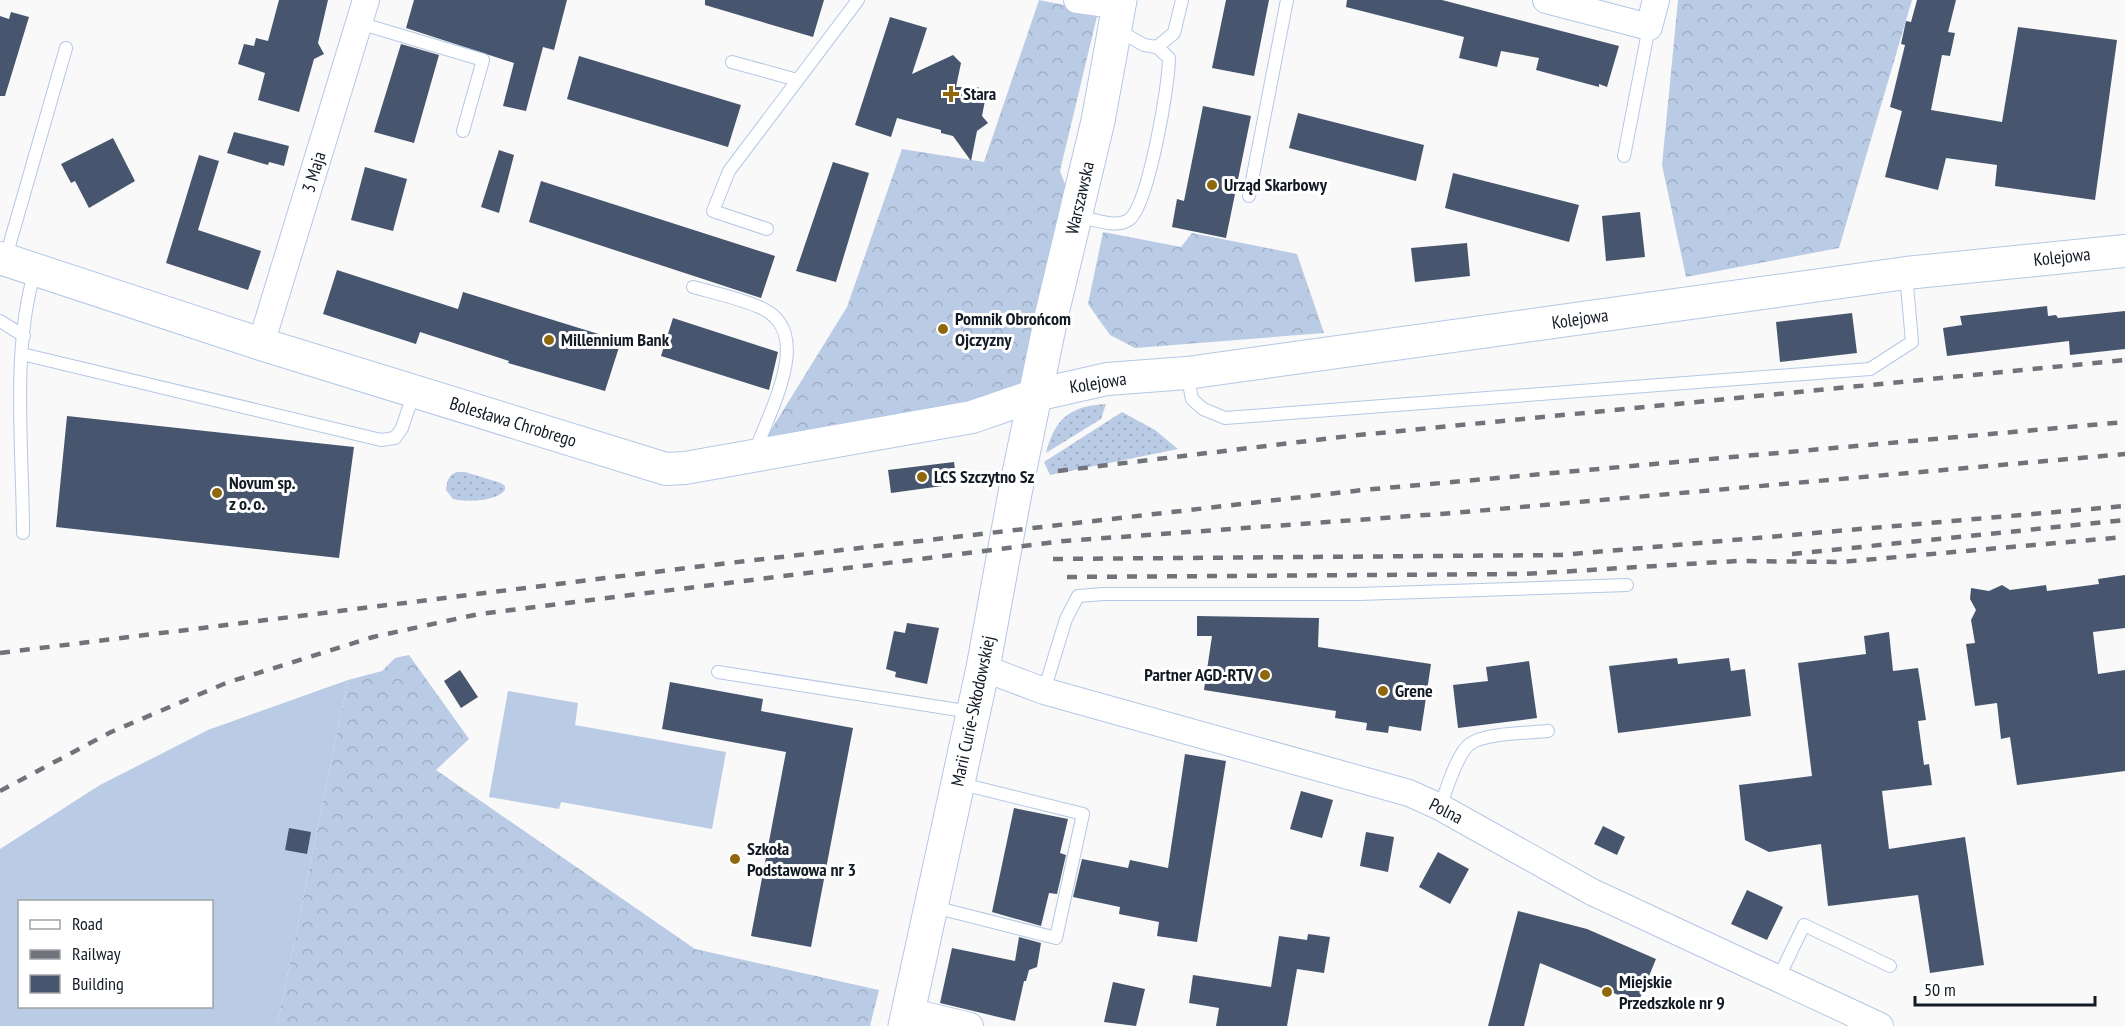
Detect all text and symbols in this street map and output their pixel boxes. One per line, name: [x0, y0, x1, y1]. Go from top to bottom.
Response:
place label: Stara: [963, 82, 996, 105]
marker: Stara: [944, 87, 958, 101]
street label: 3 Maja: [296, 149, 331, 195]
street label: Warszawska: [1060, 159, 1099, 237]
place label: Urząd Skarbowy: [1224, 173, 1328, 196]
marker: Urząd Skarbowy: [1205, 178, 1219, 192]
street label: Kolejowa: [2032, 242, 2091, 271]
street label: Kolejowa: [1550, 303, 1610, 334]
place label: Pomnik Obrońcom Ojczyzny: [955, 307, 1071, 351]
marker: Pomnik Obrońcom Ojczyzny: [936, 322, 950, 336]
place label: Millennium Bank: [561, 328, 670, 351]
marker: Millennium Bank: [542, 333, 556, 347]
street label: Kolejowa: [1068, 367, 1128, 398]
street label: Bolesława Chrobrego: [447, 391, 580, 452]
place label: LCS Szczytno Sz: [934, 465, 1035, 488]
marker: LCS Szczytno Sz: [915, 470, 929, 484]
place label: Novum sp. z o. o.: [229, 471, 296, 515]
marker: Novum sp. z o. o.: [210, 486, 224, 500]
street label: Marii Curie-Skłodowskiej: [945, 633, 1000, 788]
place label: Partner AGD-RTV: [1144, 663, 1254, 686]
marker: Partner AGD-RTV: [1258, 668, 1272, 682]
place label: Grene: [1395, 679, 1433, 702]
marker: Grene: [1376, 684, 1390, 698]
street label: Polna: [1426, 792, 1467, 829]
place label: Szkoła Podstawowa nr 3: [747, 837, 856, 881]
marker: Szkoła Podstawowa nr 3: [728, 852, 742, 866]
legend: [18, 900, 213, 1008]
text: Road: [72, 912, 103, 935]
text: Railway: [72, 942, 121, 965]
scale bar: [1915, 969, 2095, 1007]
place label: Miejskie Przedszkole nr 9: [1619, 970, 1725, 1014]
text: Building: [72, 972, 124, 995]
text: 50 m: [1924, 978, 1956, 1001]
marker: Miejskie Przedszkole nr 9: [1600, 985, 1614, 999]

